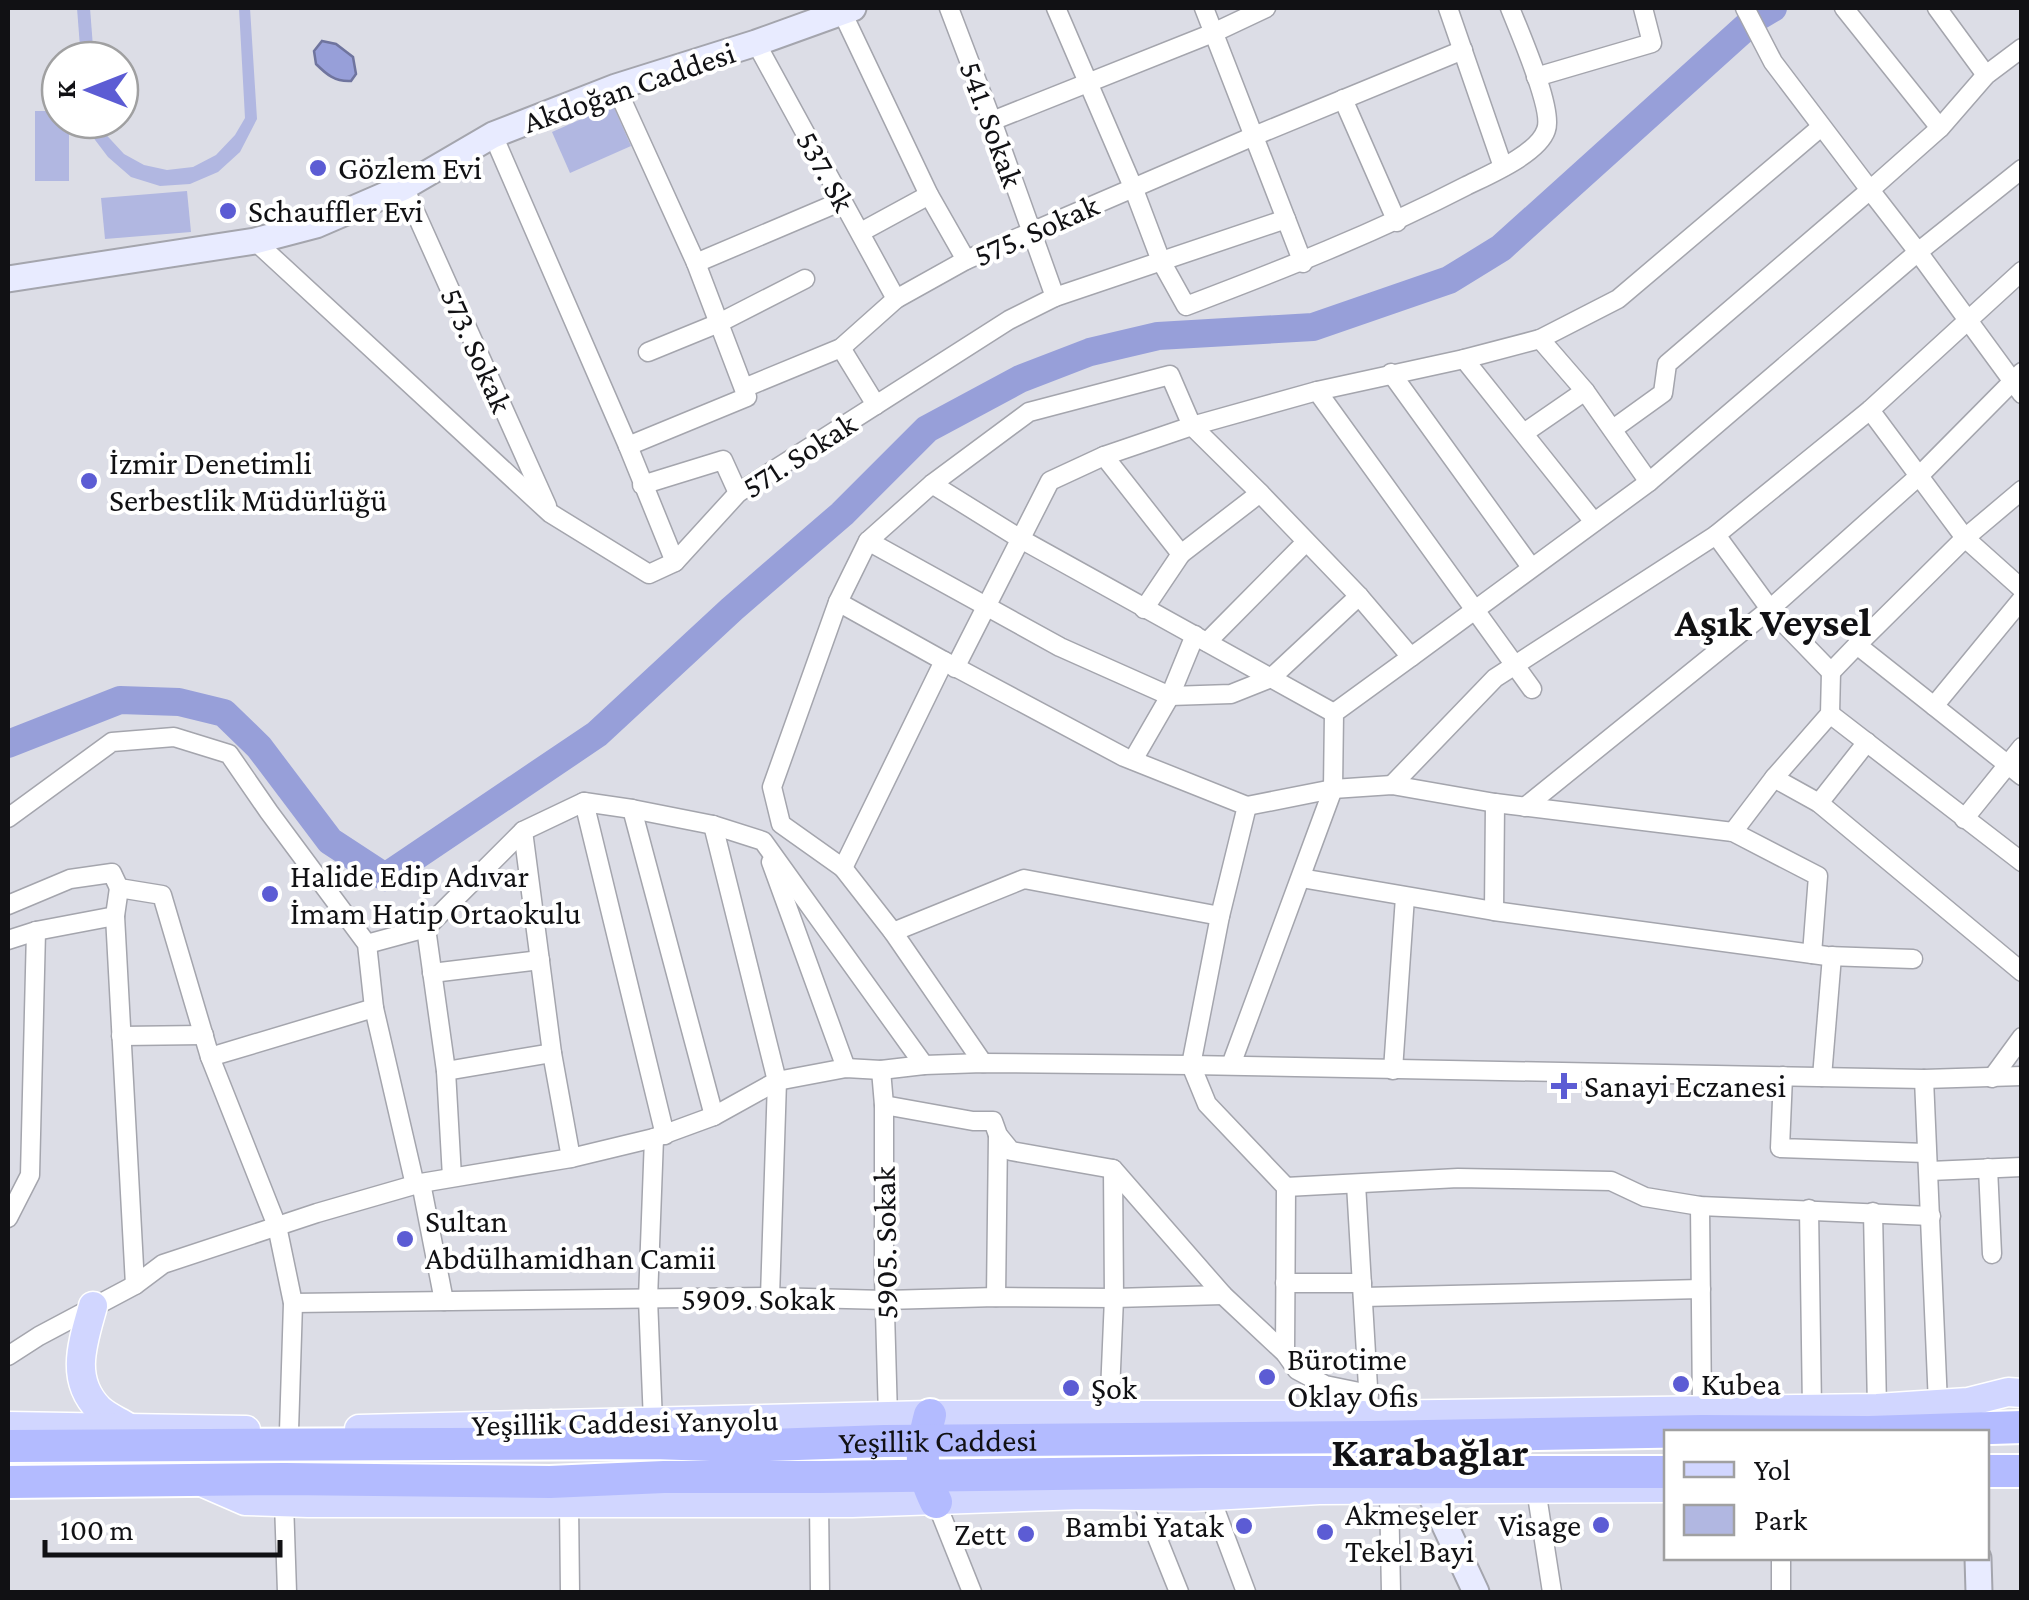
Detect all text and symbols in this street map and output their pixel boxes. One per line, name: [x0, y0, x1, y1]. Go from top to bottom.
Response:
street label: Akdoğan Caddesi: [518, 34, 740, 140]
north arrow: [40, 40, 140, 140]
street label: 541. Sokak: [953, 56, 1032, 193]
text: K: [50, 80, 81, 99]
street label: 537. Sk: [789, 124, 863, 218]
place label: Gözlem Evi: [338, 150, 482, 186]
marker: Gözlem Evi: [307, 157, 329, 179]
street label: 575. Sokak: [968, 186, 1105, 273]
place label: Schauffler Evi: [248, 193, 423, 229]
marker: Schauffler Evi: [217, 200, 239, 222]
street label: 573. Sokak: [434, 282, 521, 419]
street label: 571. Sokak: [735, 404, 863, 505]
place label: İzmir Denetimli Serbestlik Müdürlüğü: [109, 445, 387, 518]
marker: İzmir Denetimli Serbestlik Müdürlüğü: [78, 470, 100, 492]
district label: Aşık Veysel: [1674, 598, 1871, 645]
place label: Halide Edip Adıvar İmam Hatip Ortaokulu: [290, 858, 581, 931]
marker: Halide Edip Adıvar İmam Hatip Ortaokulu: [259, 883, 281, 905]
place label: Sanayi Eczanesi: [1584, 1068, 1786, 1104]
marker: Sanayi Eczanesi: [1553, 1075, 1575, 1097]
street label: 5905. Sokak: [866, 1165, 904, 1320]
place label: Sultan Abdülhamidhan Camii: [425, 1203, 716, 1276]
marker: Sultan Abdülhamidhan Camii: [394, 1228, 416, 1250]
street label: 5909. Sokak: [681, 1281, 836, 1317]
place label: Bürotime Oklay Ofis: [1287, 1341, 1419, 1414]
marker: Bürotime Oklay Ofis: [1256, 1366, 1278, 1388]
place label: Kubea: [1701, 1366, 1781, 1402]
place label: Şok: [1091, 1370, 1138, 1406]
marker: Kubea: [1670, 1373, 1692, 1395]
marker: Şok: [1060, 1377, 1082, 1399]
street label: Yeşillik Caddesi Yanyolu: [471, 1401, 779, 1443]
street label: Yeşillik Caddesi: [838, 1422, 1037, 1461]
district label: Karabağlar: [1331, 1428, 1529, 1475]
legend: [1664, 1430, 1989, 1560]
text: Yol: [1754, 1453, 1791, 1486]
scale bar: [45, 1495, 280, 1557]
place label: Akmeşeler Tekel Bayi: [1345, 1496, 1479, 1569]
text: Park: [1754, 1503, 1808, 1536]
place label: Visage: [1498, 1507, 1581, 1543]
place label: Bambi Yatak: [1065, 1508, 1225, 1544]
text: 100 m: [60, 1513, 134, 1546]
marker: Visage: [1590, 1514, 1612, 1536]
marker: Bambi Yatak: [1233, 1515, 1255, 1537]
place label: Zett: [954, 1516, 1006, 1552]
marker: Akmeşeler Tekel Bayi: [1314, 1521, 1336, 1543]
marker: Zett: [1015, 1523, 1037, 1545]

